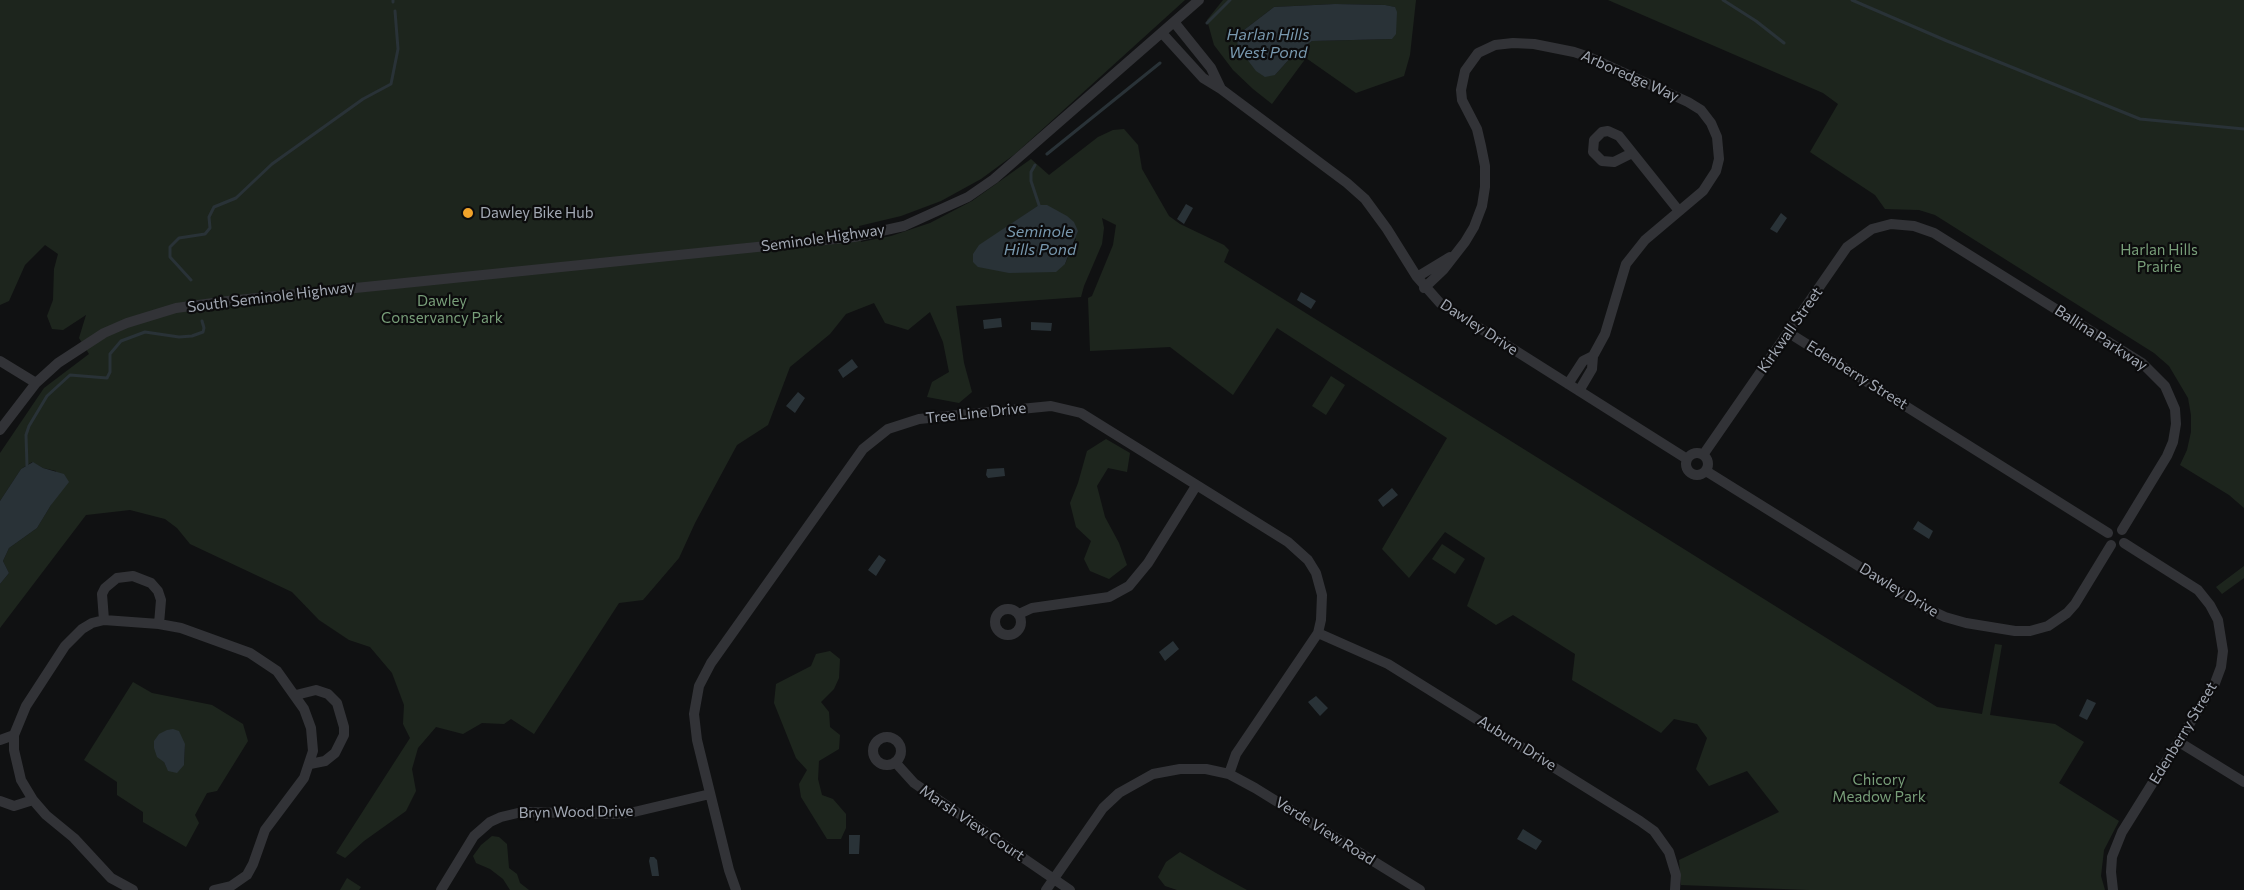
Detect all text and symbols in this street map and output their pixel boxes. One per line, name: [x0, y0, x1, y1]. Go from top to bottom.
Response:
water label: Harlan Hills West Pond: [1227, 25, 1309, 63]
street label: Arboredge Way: [1578, 46, 1682, 106]
place label: Dawley Bike Hub: [480, 204, 593, 222]
marker: Dawley Bike Hub: [461, 206, 475, 220]
street label: Seminole Highway: [760, 220, 886, 256]
water label: Seminole Hills Pond: [1004, 222, 1076, 260]
park label: Harlan Hills Prairie: [2120, 241, 2198, 276]
street label: South Seminole Highway: [186, 278, 356, 316]
street label: Kirkwall Street: [1754, 284, 1826, 376]
park label: Dawley Conservancy Park: [381, 292, 503, 327]
street label: Dawley Drive: [1437, 295, 1521, 359]
street label: Ballina Parkway: [2051, 301, 2151, 375]
street label: Edenberry Street: [1803, 337, 1911, 413]
street label: Tree Line Drive: [925, 399, 1027, 427]
street label: Dawley Drive: [1856, 559, 1942, 621]
street label: Edenberry Street: [2145, 679, 2221, 787]
street label: Auburn Drive: [1474, 712, 1560, 774]
park label: Chicory Meadow Park: [1832, 771, 1926, 806]
street label: Marsh View Court: [916, 781, 1028, 865]
street label: Verde View Road: [1272, 793, 1378, 869]
street label: Bryn Wood Drive: [518, 802, 634, 822]

